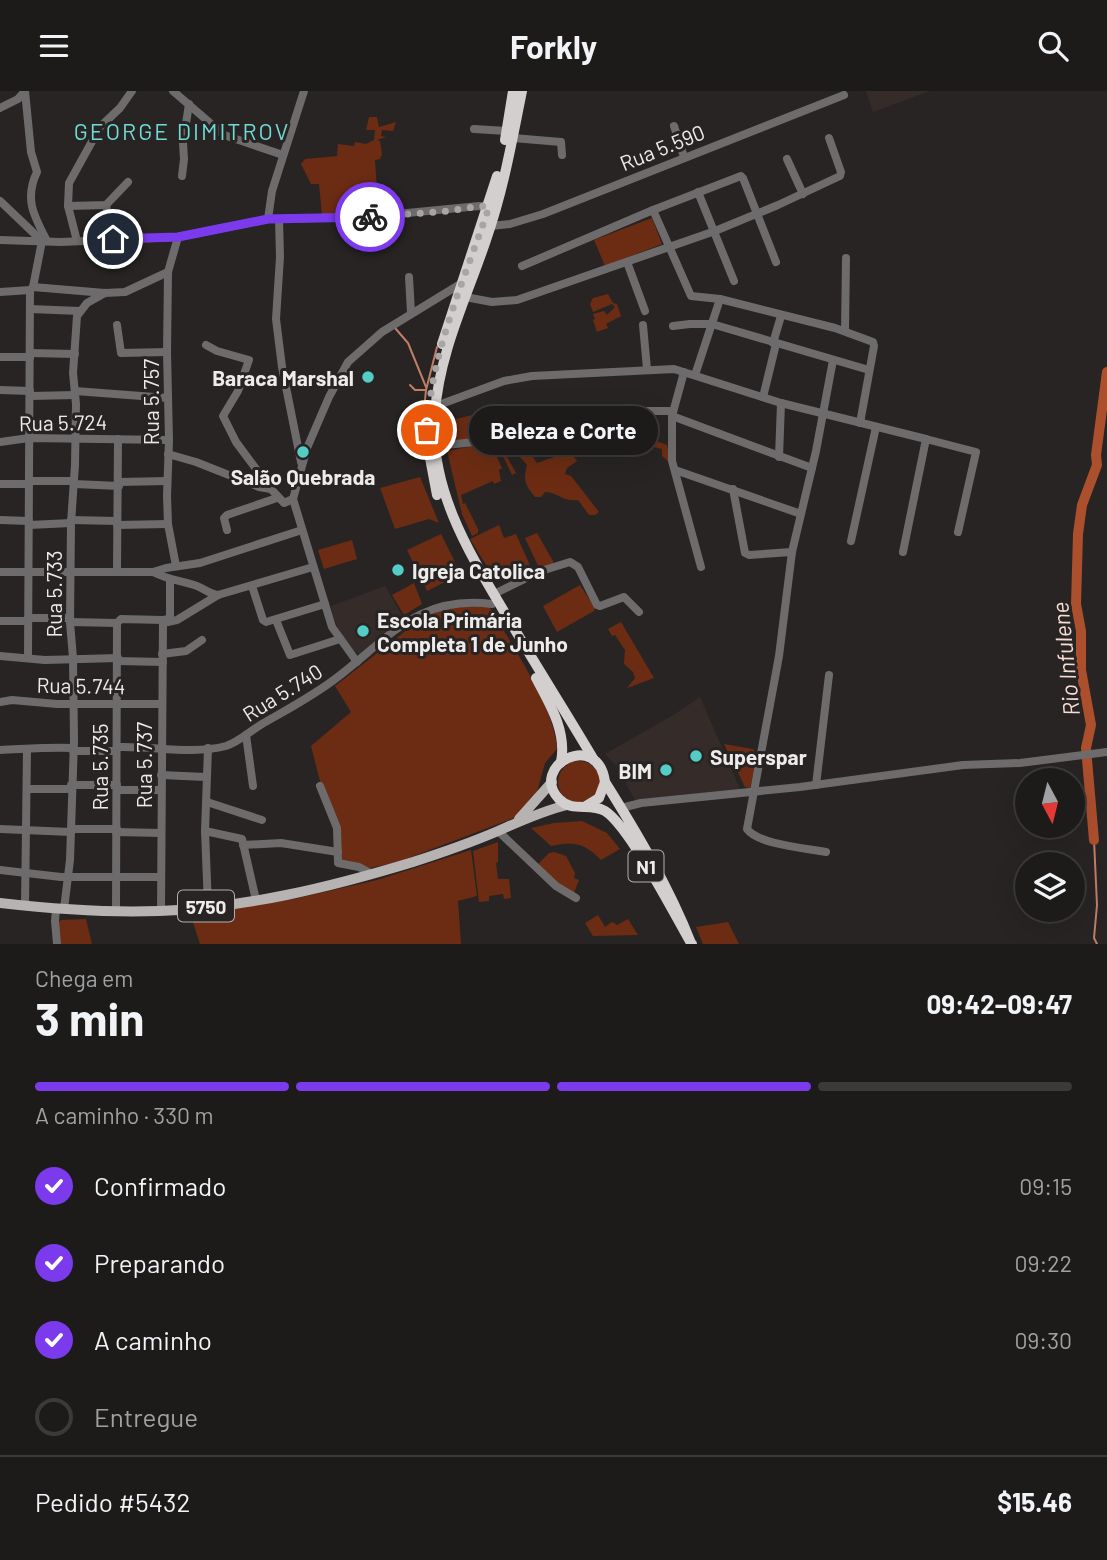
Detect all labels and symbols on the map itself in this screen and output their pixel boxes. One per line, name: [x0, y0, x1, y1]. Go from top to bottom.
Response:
district label: GEORGE DIMITROV: [74, 117, 290, 145]
street label: Rua 5.590: [616, 119, 708, 175]
courier: [335, 182, 405, 252]
pin: [83, 209, 143, 269]
street label: Rua 5.757: [138, 359, 163, 445]
place label: Baraca Marshal: [212, 365, 354, 390]
marker: Baraca Marshal: [360, 369, 376, 385]
pin: [397, 400, 457, 460]
callout: Beleza e Corte: [469, 405, 658, 455]
street label: Rua 5.724: [19, 409, 107, 435]
marker: Salão Quebrada: [295, 444, 311, 460]
place label: Salão Quebrada: [231, 464, 375, 489]
street label: Rua 5.733: [41, 550, 66, 638]
place label: Igreja Catolica: [412, 558, 545, 583]
marker: Igreja Catolica: [390, 562, 406, 578]
water label: Rio Infulene: [1045, 601, 1085, 717]
place label: Escola Primária Completa 1 de Junho: [377, 607, 568, 656]
marker: Escola Primária Completa 1 de Junho: [355, 623, 371, 639]
street label: Rua 5.740: [238, 658, 326, 726]
street label: Rua 5.744: [36, 672, 126, 698]
street label: Rua 5.737: [131, 722, 156, 808]
street label: Rua 5.735: [87, 723, 112, 811]
place label: Superspar: [710, 744, 807, 769]
marker: Superspar: [688, 748, 704, 764]
place label: BIM: [618, 758, 652, 783]
marker: BIM: [658, 762, 674, 778]
north arrow: [1015, 768, 1085, 838]
road number: N1: [628, 851, 664, 881]
road number: 5750: [178, 891, 234, 921]

